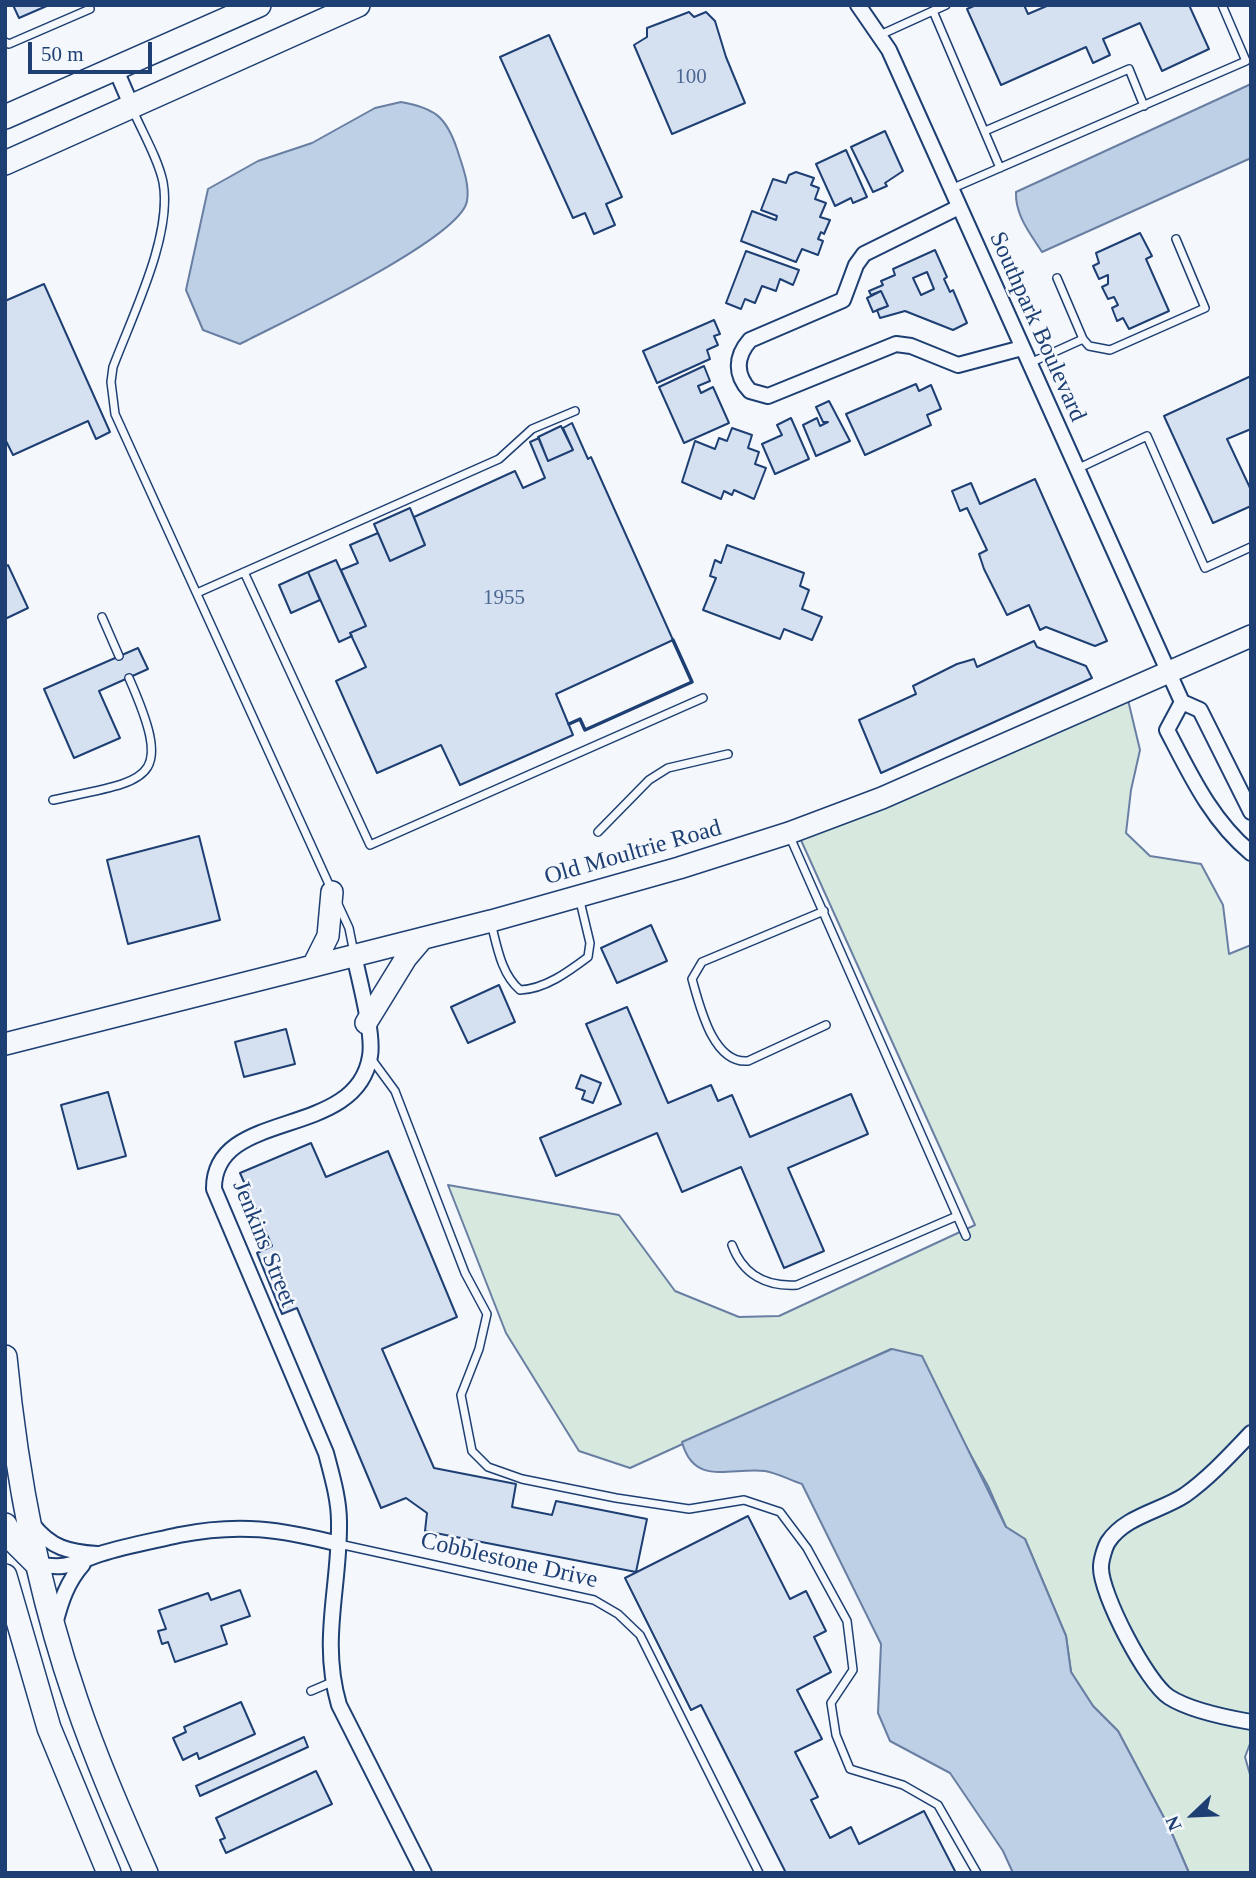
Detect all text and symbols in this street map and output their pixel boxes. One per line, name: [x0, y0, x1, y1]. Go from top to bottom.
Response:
scale bar: [32, 28, 156, 72]
text: 50 m: [41, 42, 84, 66]
house number: 100: [675, 64, 707, 90]
street label: Southpark Boulevard: [982, 228, 1092, 426]
house number: 1955: [483, 585, 525, 611]
street label: Old Moultrie Road: [541, 814, 725, 892]
street label: Jenkins Street: [226, 1176, 302, 1312]
street label: Cobblestone Drive: [418, 1527, 600, 1595]
north arrow: [1158, 1780, 1228, 1850]
text: N: [1161, 1813, 1186, 1834]

